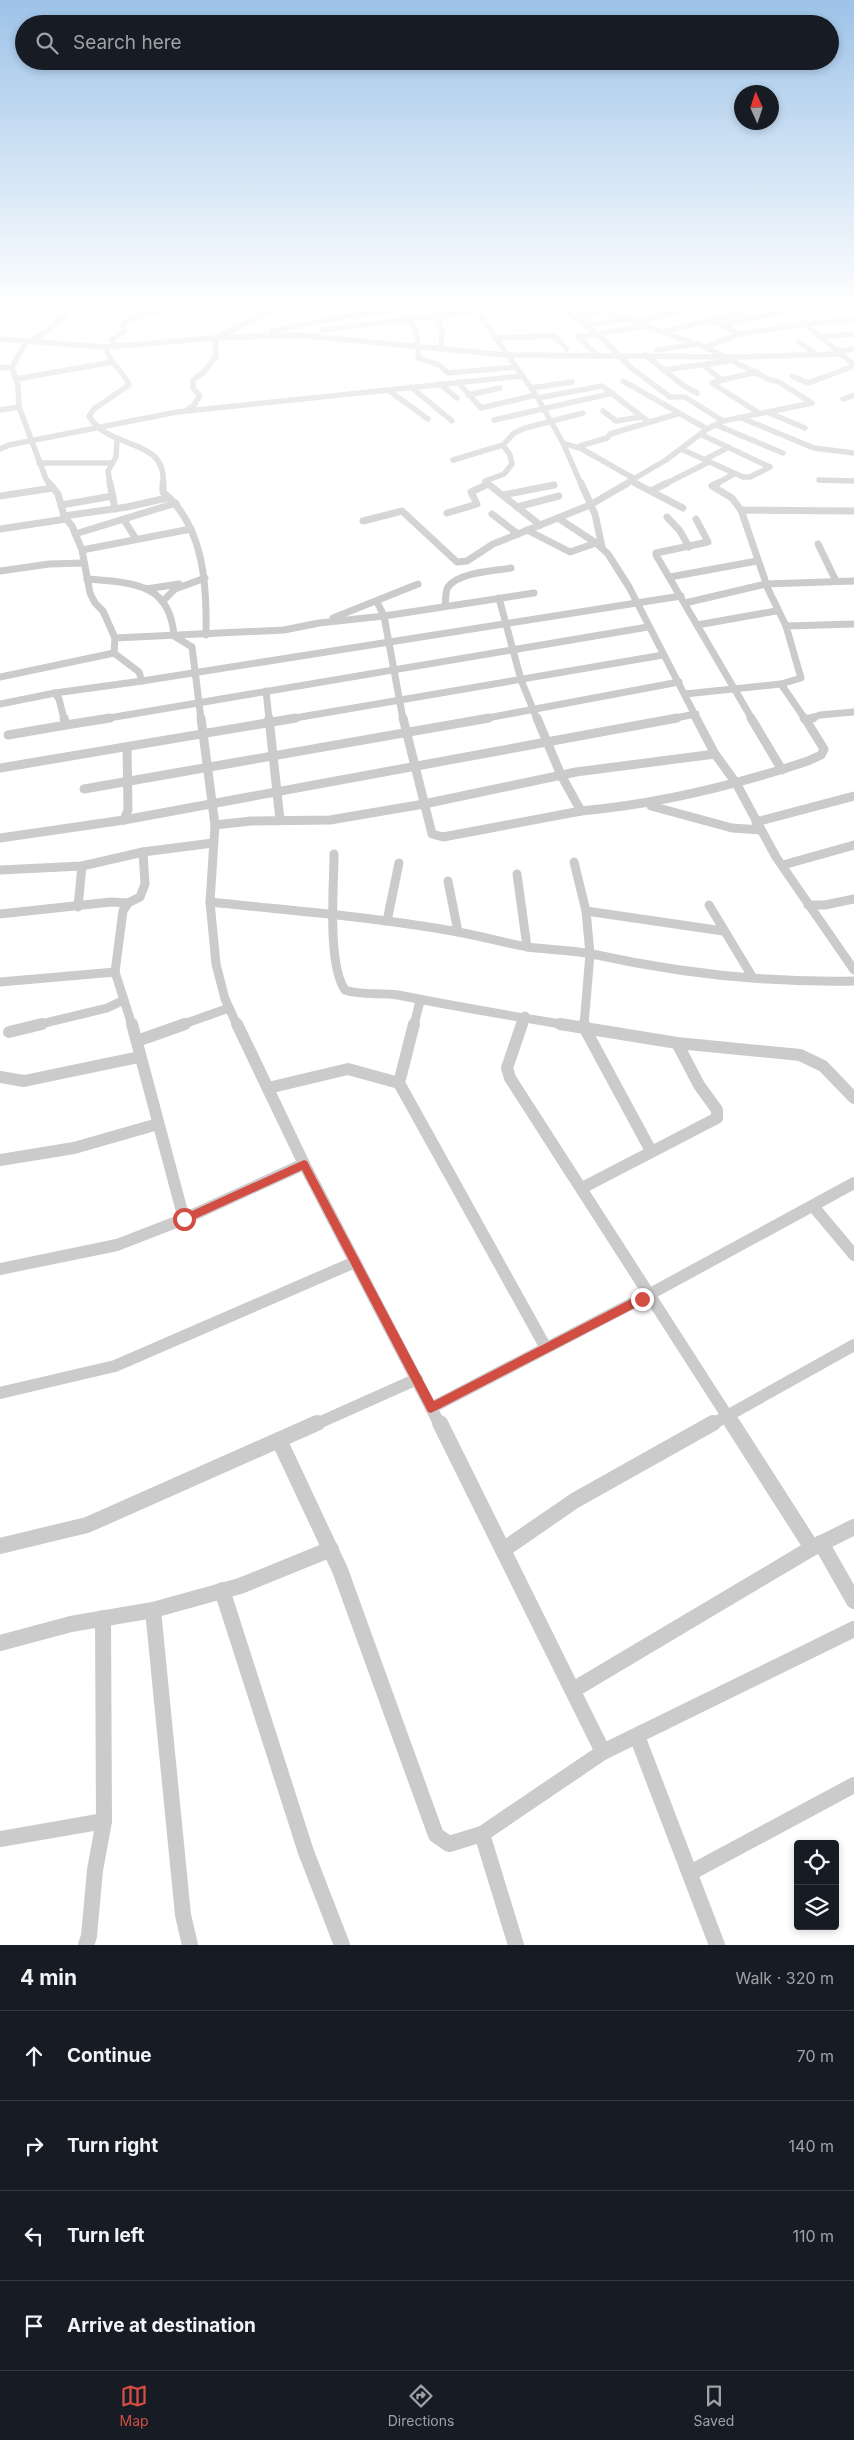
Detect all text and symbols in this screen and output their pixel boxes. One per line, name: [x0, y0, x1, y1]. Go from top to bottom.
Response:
search box: [15, 15, 839, 70]
icon: search: [33, 29, 61, 57]
text: Search here: [73, 31, 182, 54]
north arrow: [734, 85, 779, 130]
route start: [173, 1208, 196, 1231]
route end: [631, 1288, 654, 1311]
map controls: [794, 1840, 839, 1930]
button: locate: [794, 1840, 839, 1885]
button: layers: [794, 1885, 839, 1930]
text: 4 min: [20, 1965, 77, 1990]
text: Walk · 320 m: [736, 1968, 834, 1988]
icon: ahead: [20, 2042, 48, 2070]
text: Continue: [67, 2044, 152, 2067]
text: 70 m: [797, 2046, 834, 2066]
icon: right: [20, 2132, 48, 2160]
text: Turn right: [67, 2134, 158, 2157]
text: 140 m: [789, 2136, 834, 2156]
icon: left: [20, 2222, 48, 2250]
text: Turn left: [67, 2224, 145, 2247]
text: 110 m: [792, 2226, 834, 2246]
icon: arrive: [20, 2312, 48, 2340]
text: Arrive at destination: [67, 2314, 256, 2337]
tab: Map: [120, 2382, 149, 2429]
tab: Directions: [388, 2382, 454, 2429]
tab: Saved: [693, 2382, 734, 2429]

